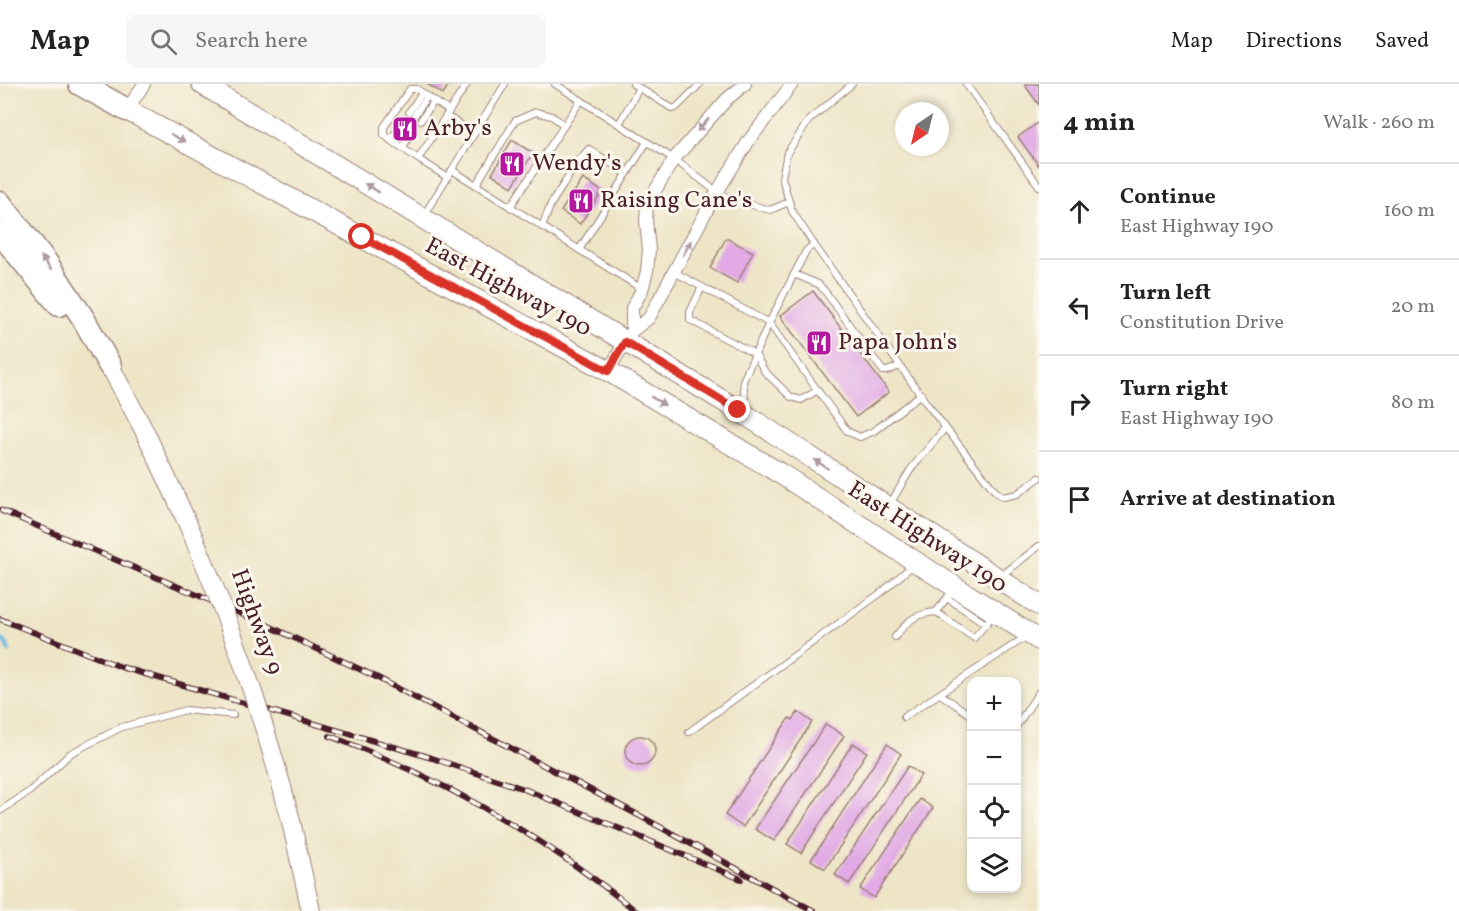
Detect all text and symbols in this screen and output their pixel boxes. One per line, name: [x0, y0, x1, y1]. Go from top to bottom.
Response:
search box: [126, 14, 546, 68]
text: Map: [30, 22, 90, 61]
icon: search: [147, 25, 180, 58]
text: Search here: [195, 26, 308, 57]
text: Map: [1171, 27, 1213, 56]
text: Directions: [1246, 27, 1342, 56]
text: Saved: [1375, 27, 1429, 56]
north arrow: [895, 102, 949, 156]
text: 4 min: [1063, 105, 1135, 141]
text: Walk · 260 m: [1323, 109, 1435, 137]
place label: Arby's: [424, 112, 492, 146]
restaurant icon: Arby's: [390, 114, 420, 144]
one-way arrow: [697, 117, 710, 132]
one-way arrow: [170, 133, 187, 143]
place label: Wendy's: [532, 147, 621, 181]
restaurant icon: Wendy's: [497, 149, 527, 179]
one-way arrow: [364, 182, 380, 193]
text: Continue: [1120, 182, 1216, 213]
place label: Raising Cane's: [600, 184, 752, 218]
restaurant icon: Raising Cane's: [566, 186, 596, 216]
icon: ahead: [1063, 195, 1096, 228]
text: 160 m: [1383, 197, 1435, 225]
text: East Highway 190: [1120, 213, 1274, 241]
route start: [348, 223, 374, 249]
street label: East Highway 190: [419, 230, 597, 346]
one-way arrow: [681, 239, 691, 257]
one-way arrow: [41, 255, 52, 271]
text: Turn left: [1120, 278, 1211, 309]
icon: left: [1063, 291, 1096, 324]
text: 20 m: [1391, 293, 1435, 321]
text: Constitution Drive: [1120, 309, 1284, 337]
place label: Papa John's: [838, 326, 957, 360]
restaurant icon: Papa John's: [804, 328, 834, 358]
text: Turn right: [1120, 374, 1228, 405]
icon: right: [1063, 387, 1096, 420]
text: 80 m: [1391, 389, 1435, 417]
one-way arrow: [650, 395, 666, 406]
route end: [724, 396, 750, 422]
text: East Highway 190: [1120, 405, 1274, 433]
one-way arrow: [813, 459, 829, 470]
street label: East Highway 190: [840, 474, 1014, 602]
icon: arrive: [1063, 483, 1096, 516]
text: Arrive at destination: [1120, 484, 1336, 515]
street label: Highway 9: [221, 564, 291, 680]
map controls: [967, 677, 1021, 893]
button: +: [967, 677, 1021, 731]
button: −: [967, 731, 1021, 785]
button: locate: [967, 785, 1021, 839]
button: layers: [967, 839, 1021, 893]

